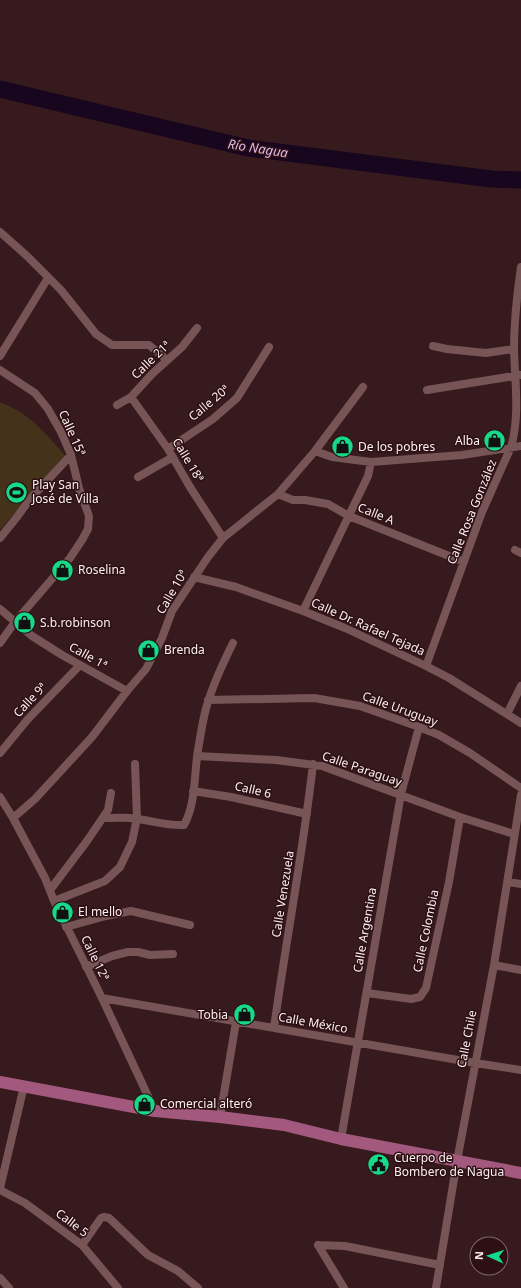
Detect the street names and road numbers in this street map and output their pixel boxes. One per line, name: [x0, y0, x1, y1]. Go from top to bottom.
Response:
street label: Calle 21ª: [127, 337, 174, 383]
street label: Calle 20ª: [185, 381, 233, 425]
street label: Calle 15ª: [55, 407, 90, 458]
street label: Calle 18ª: [169, 435, 208, 485]
street label: Calle Rosa González: [443, 456, 501, 567]
street label: Calle A: [355, 499, 397, 529]
street label: Calle 10ª: [152, 567, 191, 617]
street label: Calle Dr. Rafael Tejada: [309, 594, 428, 659]
street label: Calle 1ª: [66, 638, 111, 673]
street label: Calle 9ª: [9, 679, 50, 721]
street label: Calle Uruguay: [360, 687, 441, 730]
street label: Calle Paraguay: [320, 747, 405, 790]
street label: Calle 6: [233, 777, 273, 802]
street label: Calle Venezuela: [267, 849, 298, 939]
street label: Calle Argentina: [349, 886, 380, 974]
street label: Calle Colombia: [408, 888, 443, 974]
street label: Calle 12ª: [77, 932, 114, 983]
street label: Calle México: [277, 1008, 349, 1037]
street label: Calle Chile: [453, 1008, 480, 1069]
street label: Calle 5: [52, 1205, 92, 1241]

